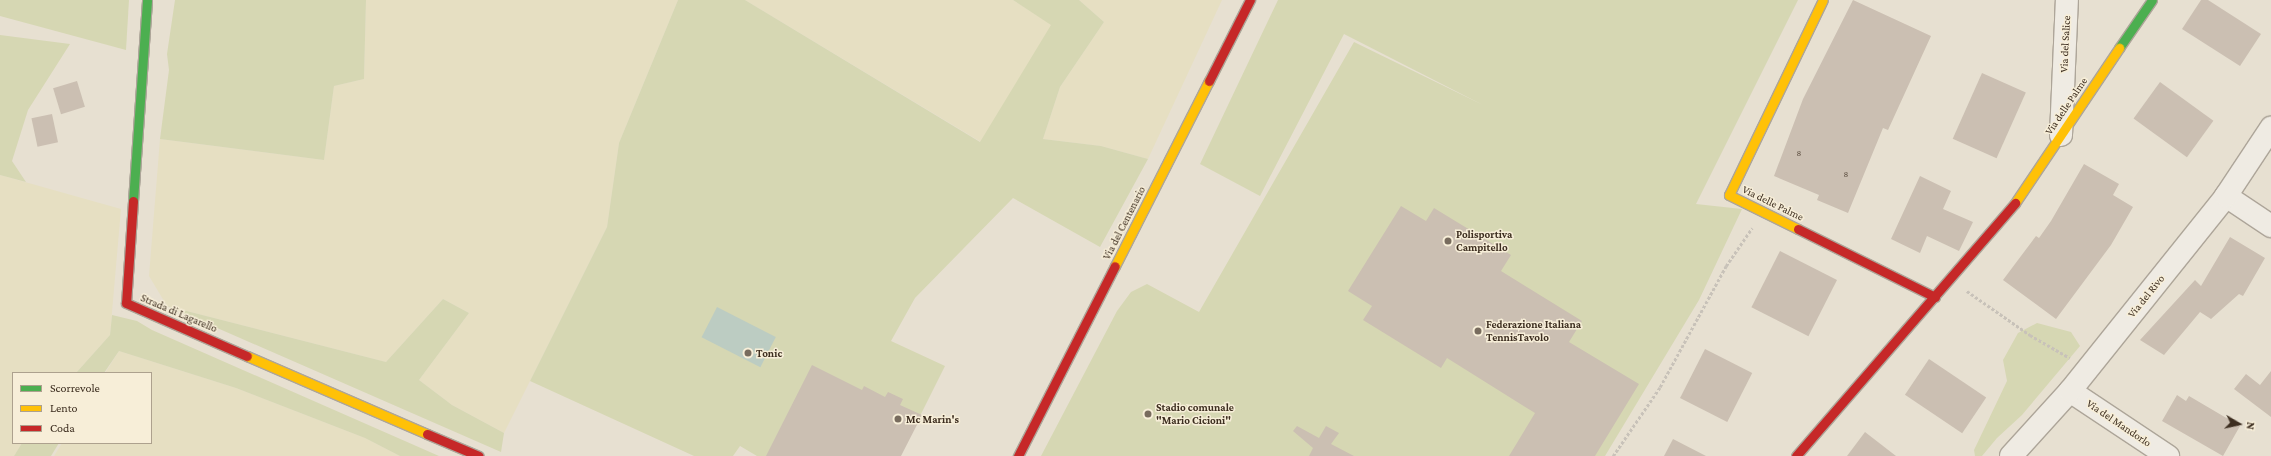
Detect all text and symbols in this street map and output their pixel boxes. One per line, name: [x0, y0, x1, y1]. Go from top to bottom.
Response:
street label: Via del Salice: [2057, 15, 2073, 73]
street label: Via delle Palme: [2042, 75, 2090, 137]
house number: 8: [1797, 148, 1801, 158]
house number: 8: [1844, 169, 1848, 179]
street label: Via delle Palme: [1740, 183, 1806, 223]
street label: Via del Centenario: [1100, 184, 1148, 262]
place label: Polisportiva Campitello: [1456, 228, 1512, 254]
marker: Polisportiva Campitello: [1443, 236, 1453, 246]
street label: Via del Rivo: [2125, 272, 2167, 320]
street label: Strada di Lagarello: [139, 291, 219, 335]
place label: Federazione Italiana TennisTavolo: [1486, 318, 1581, 344]
marker: Federazione Italiana TennisTavolo: [1473, 326, 1483, 336]
place label: Tonic: [756, 346, 782, 360]
marker: Tonic: [743, 348, 753, 358]
legend: [12, 372, 152, 444]
text: Scorrevole: [50, 381, 100, 395]
street label: Via del Mandorlo: [2084, 396, 2154, 450]
text: Lento: [50, 401, 78, 415]
place label: Stadio comunale "Mario Cicioni": [1156, 401, 1234, 427]
north arrow: [2219, 404, 2259, 444]
marker: Stadio comunale "Mario Cicioni": [1143, 409, 1153, 419]
place label: Mc Marin's: [906, 412, 959, 426]
marker: Mc Marin's: [893, 414, 903, 424]
text: Coda: [50, 421, 75, 435]
text: N: [2244, 421, 2257, 431]

